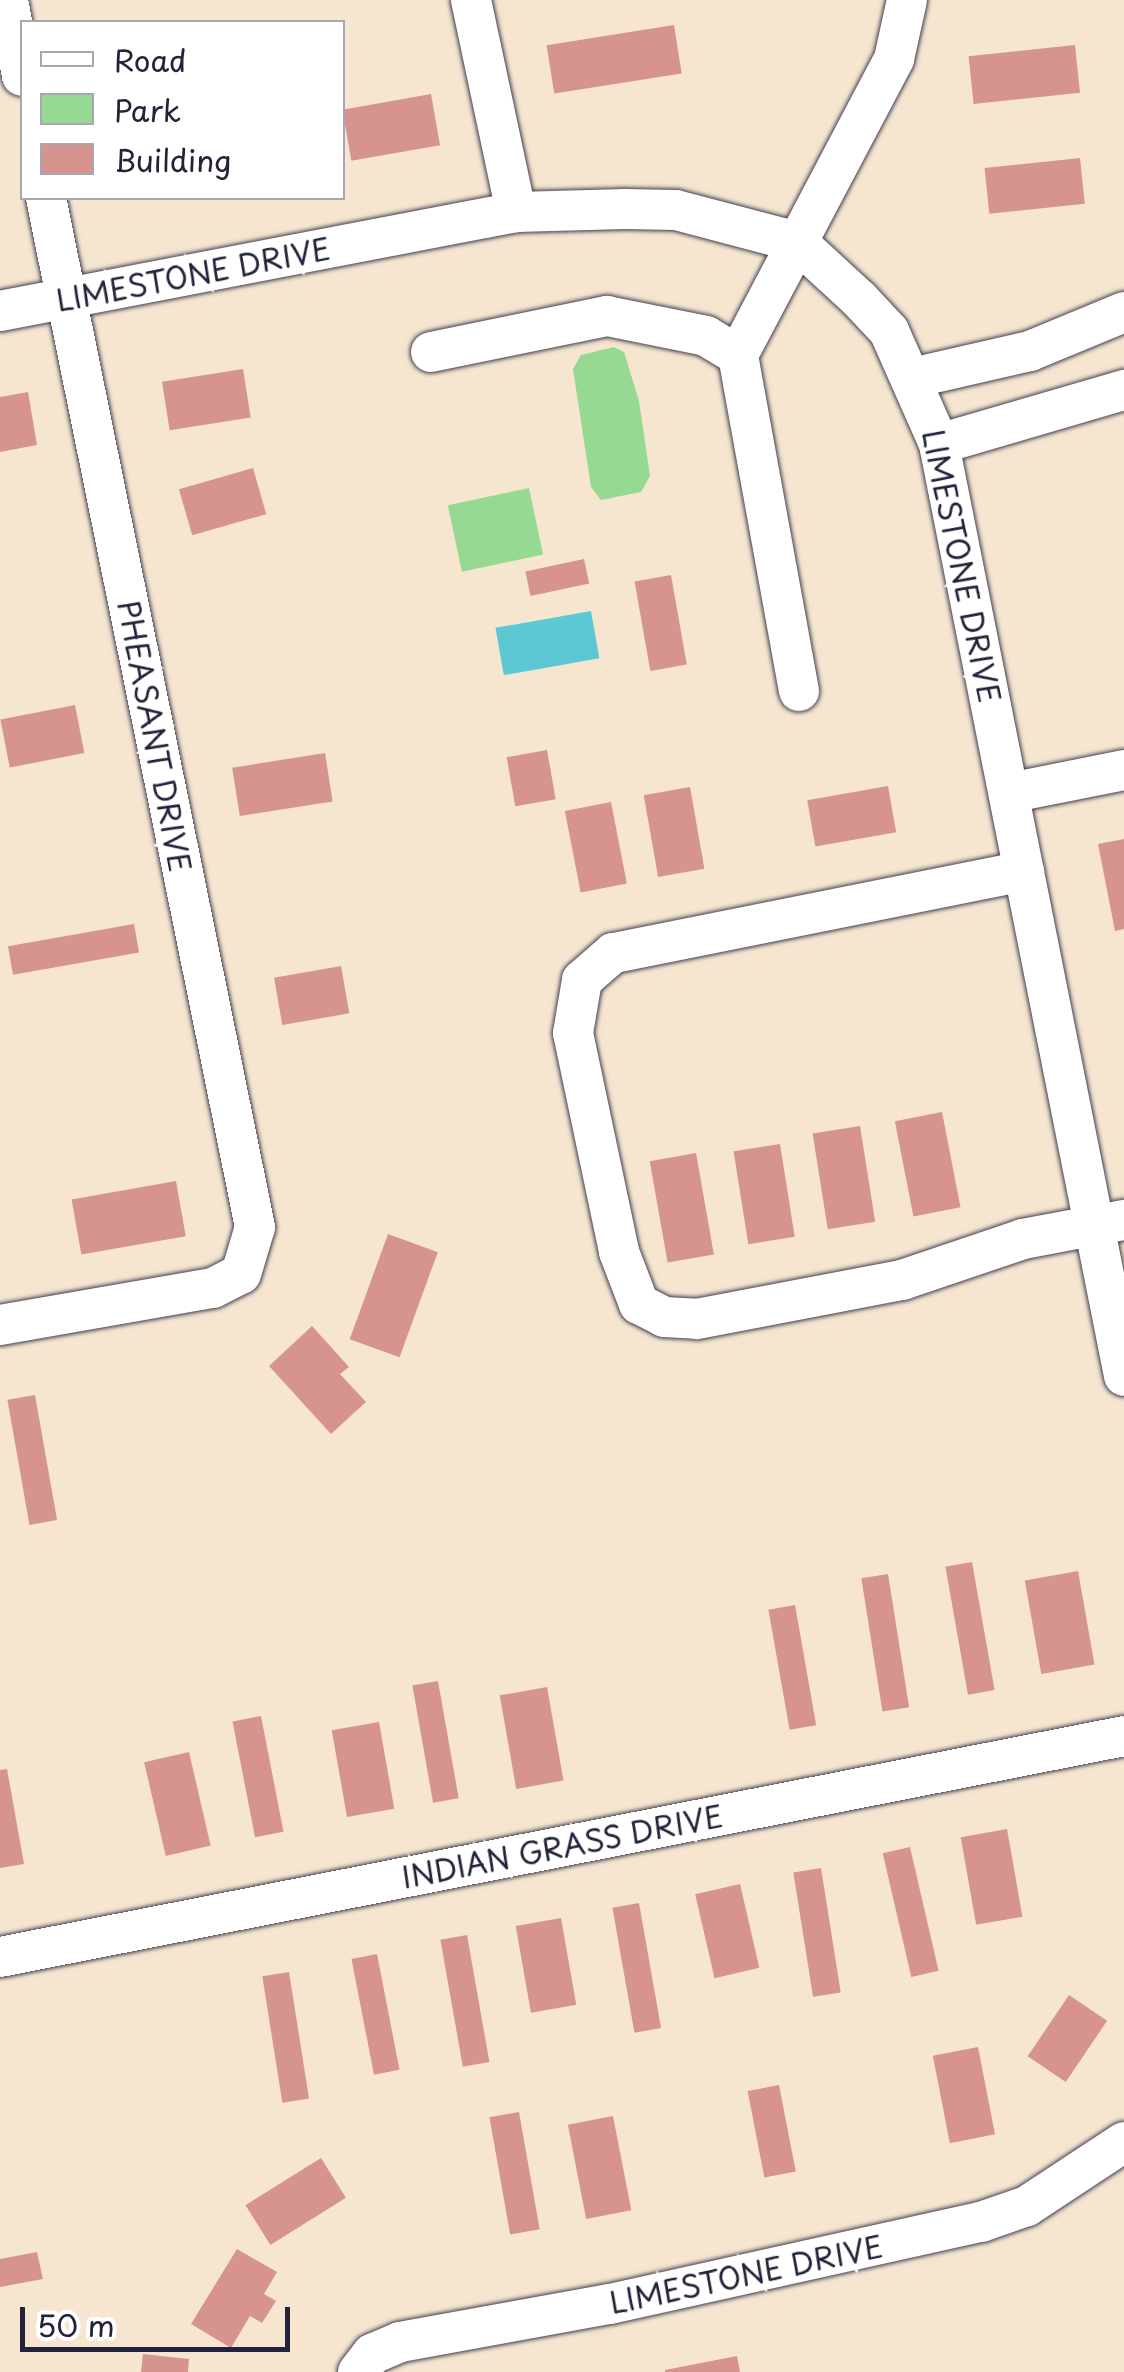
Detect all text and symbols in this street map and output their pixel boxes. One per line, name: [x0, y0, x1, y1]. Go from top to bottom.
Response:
legend: [20, 20, 345, 200]
text: Road: [114, 37, 187, 82]
text: Park: [114, 87, 181, 132]
text: Building: [114, 137, 231, 182]
street label: LIMESTONE DRIVE: [53, 230, 333, 318]
street label: LIMESTONE DRIVE: [915, 426, 1009, 706]
street label: PHEASANT DRIVE: [111, 598, 199, 874]
street label: INDIAN GRASS DRIVE: [397, 1797, 727, 1895]
street label: LIMESTONE DRIVE: [606, 2227, 886, 2321]
scale bar: [25, 2287, 295, 2349]
text: 50 m: [37, 2302, 115, 2347]

